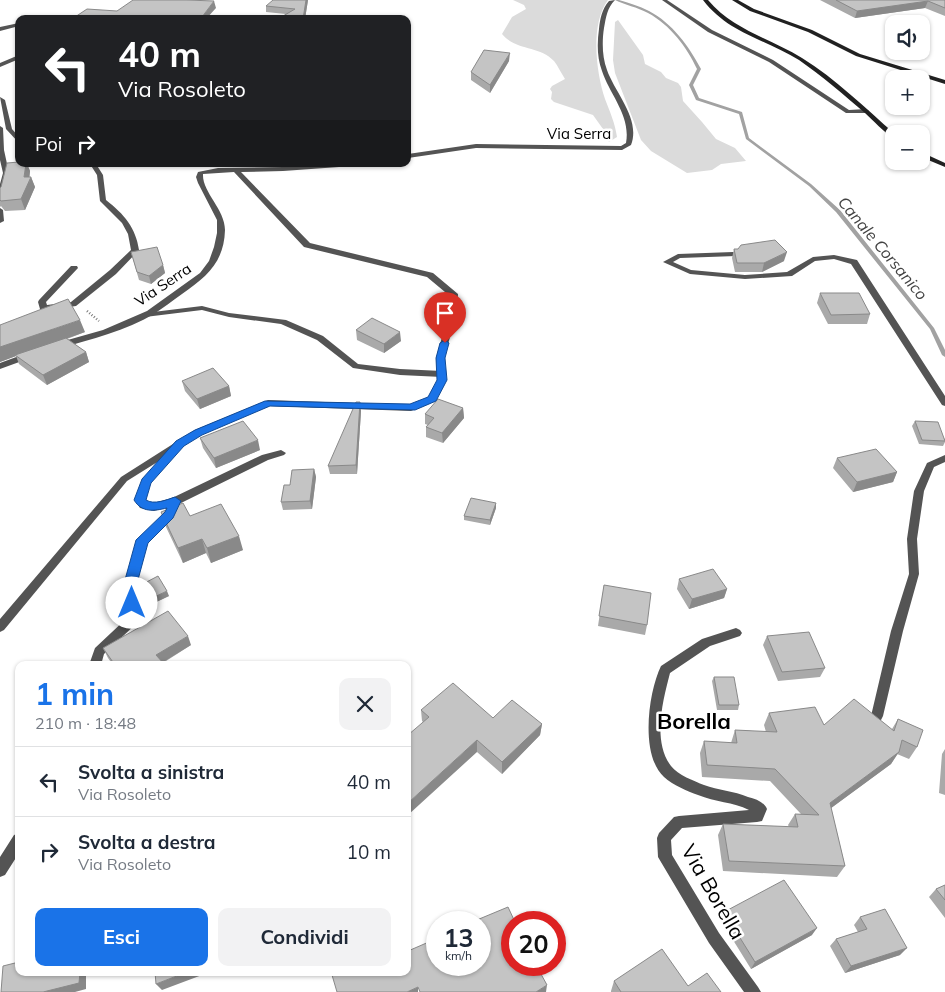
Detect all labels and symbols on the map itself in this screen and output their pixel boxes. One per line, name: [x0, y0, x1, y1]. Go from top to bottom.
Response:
street label: Via Serra: [547, 124, 611, 143]
water label: Canale Corsanico: [834, 192, 932, 304]
street label: Via Serra: [131, 259, 195, 310]
pin: [424, 292, 466, 343]
position arrow: [105, 576, 157, 628]
district label: Borella: [657, 707, 731, 735]
street label: Via Borella: [676, 839, 752, 944]
speed limit sign: 20: [501, 911, 566, 976]

